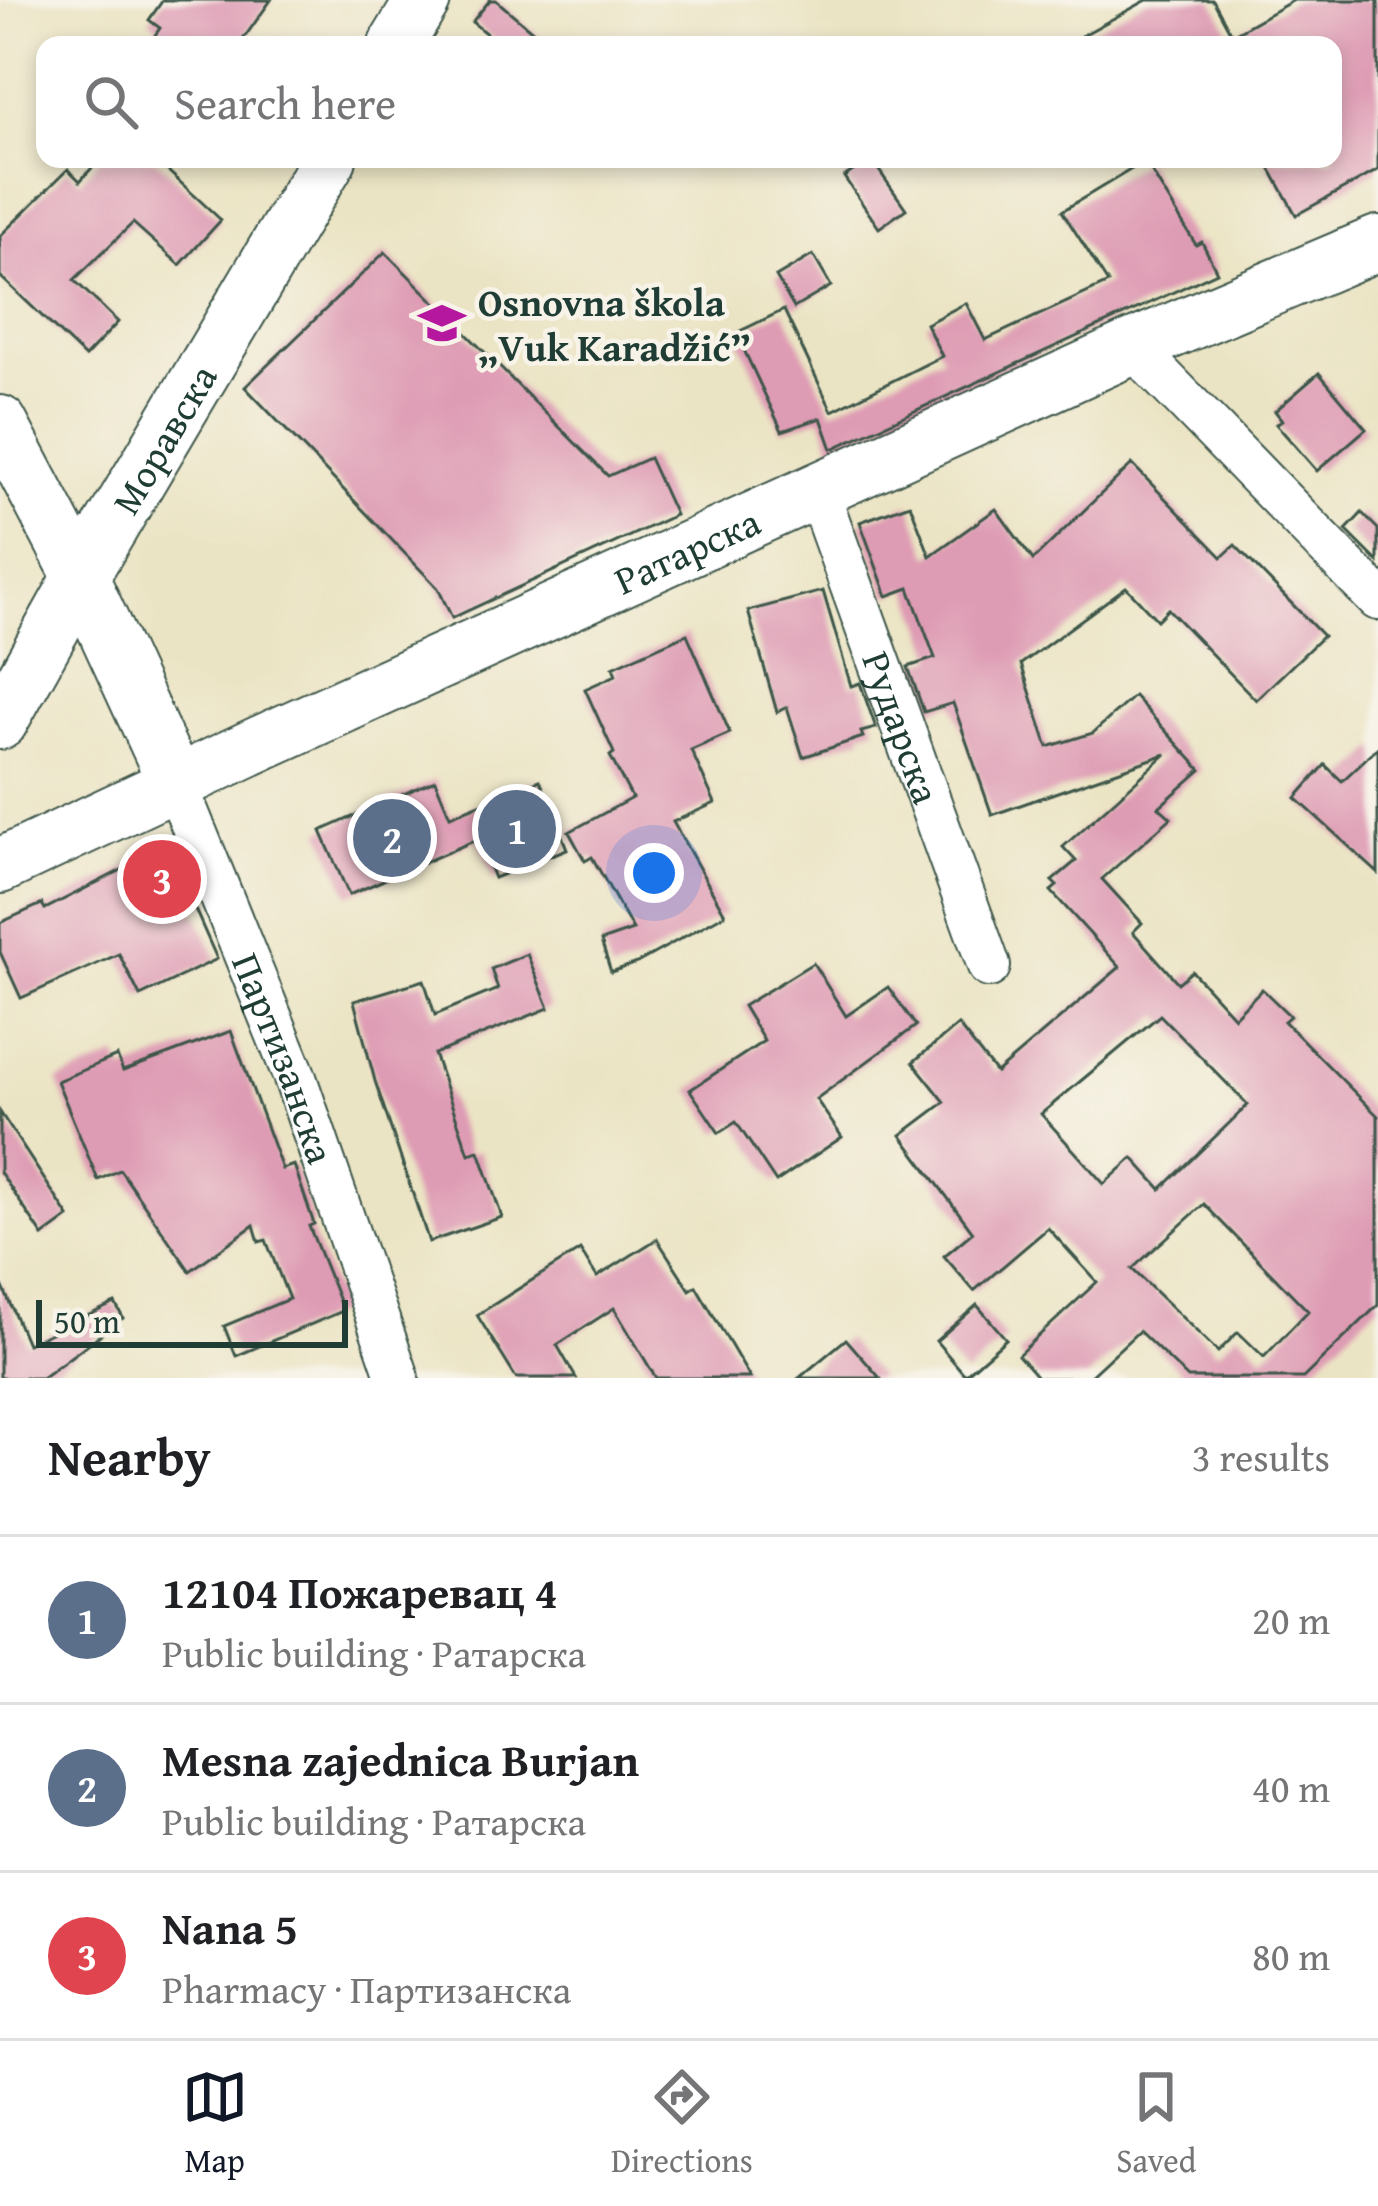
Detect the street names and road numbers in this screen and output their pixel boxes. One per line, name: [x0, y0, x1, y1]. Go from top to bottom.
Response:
street label: Моравска: [96, 353, 230, 524]
street label: Ратарска: [605, 492, 769, 608]
street label: Рударска: [849, 643, 956, 811]
street label: Партизанска: [219, 944, 351, 1171]

